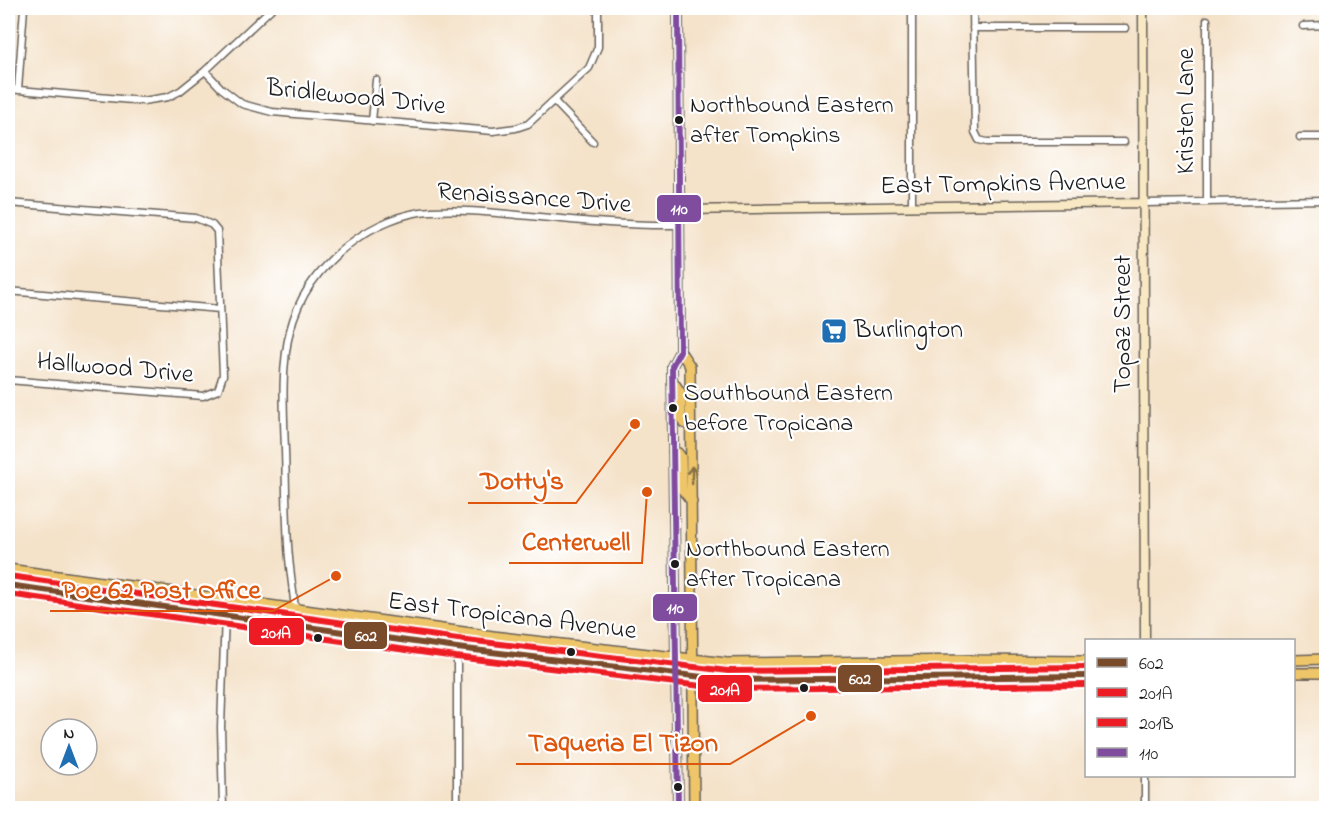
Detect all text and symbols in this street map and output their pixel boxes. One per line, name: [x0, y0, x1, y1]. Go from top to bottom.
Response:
street label: Kristen Lane: [1168, 47, 1206, 174]
street label: Bridlewood Drive: [263, 70, 448, 126]
place label: Northbound Eastern after Tompkins: [690, 89, 894, 154]
marker: Northbound Eastern after Tompkins: [673, 114, 685, 126]
street label: East Tompkins Avenue: [880, 164, 1126, 206]
street label: Renaissance Drive: [435, 173, 633, 225]
line badge: 110: [656, 194, 702, 223]
text: 110: [670, 198, 688, 222]
street label: Topaz Street: [1105, 255, 1143, 393]
place label: Burlington: [853, 312, 963, 350]
supermarket icon: Burlington: [819, 316, 849, 346]
street label: Hallwood Drive: [35, 343, 195, 395]
place label: Southbound Eastern before Tropicana: [684, 377, 893, 442]
marker: Southbound Eastern before Tropicana: [667, 402, 679, 414]
callout: Dotty's: [468, 458, 576, 503]
text: Dotty's: [478, 463, 564, 502]
one-way arrow: [686, 465, 698, 485]
callout: Centerwell: [509, 518, 642, 563]
text: Centerwell: [522, 524, 630, 563]
place label: Northbound Eastern after Tropicana: [686, 533, 890, 598]
marker: Northbound Eastern after Tropicana: [669, 558, 681, 570]
callout: Poe 62 Post Office: [50, 566, 273, 611]
text: Poe 62 Post Office: [61, 572, 261, 611]
street label: East Tropicana Avenue: [385, 583, 639, 651]
line badge: 110: [652, 593, 698, 622]
text: 110: [666, 597, 684, 621]
line badge: 201A: [248, 617, 305, 646]
line badge: 602: [343, 621, 388, 650]
text: 201A: [260, 622, 291, 646]
text: 602: [354, 625, 377, 649]
unlabelled marker: [312, 632, 324, 644]
legend: [1085, 639, 1295, 777]
unlabelled marker: [565, 646, 577, 658]
text: 602: [1139, 652, 1164, 678]
line badge: 602: [837, 664, 883, 693]
text: 602: [848, 668, 871, 692]
line badge: 201A: [697, 674, 753, 703]
text: 201A: [709, 679, 740, 703]
unlabelled marker: [798, 682, 810, 694]
text: 201A: [1139, 682, 1173, 708]
text: 201B: [1139, 712, 1174, 738]
north arrow: [39, 717, 99, 777]
callout: Taqueria El Tizon: [516, 719, 730, 764]
text: N: [64, 722, 75, 746]
text: Taqueria El Tizon: [528, 725, 718, 764]
text: 110: [1139, 742, 1158, 768]
unlabelled marker: [672, 781, 684, 793]

